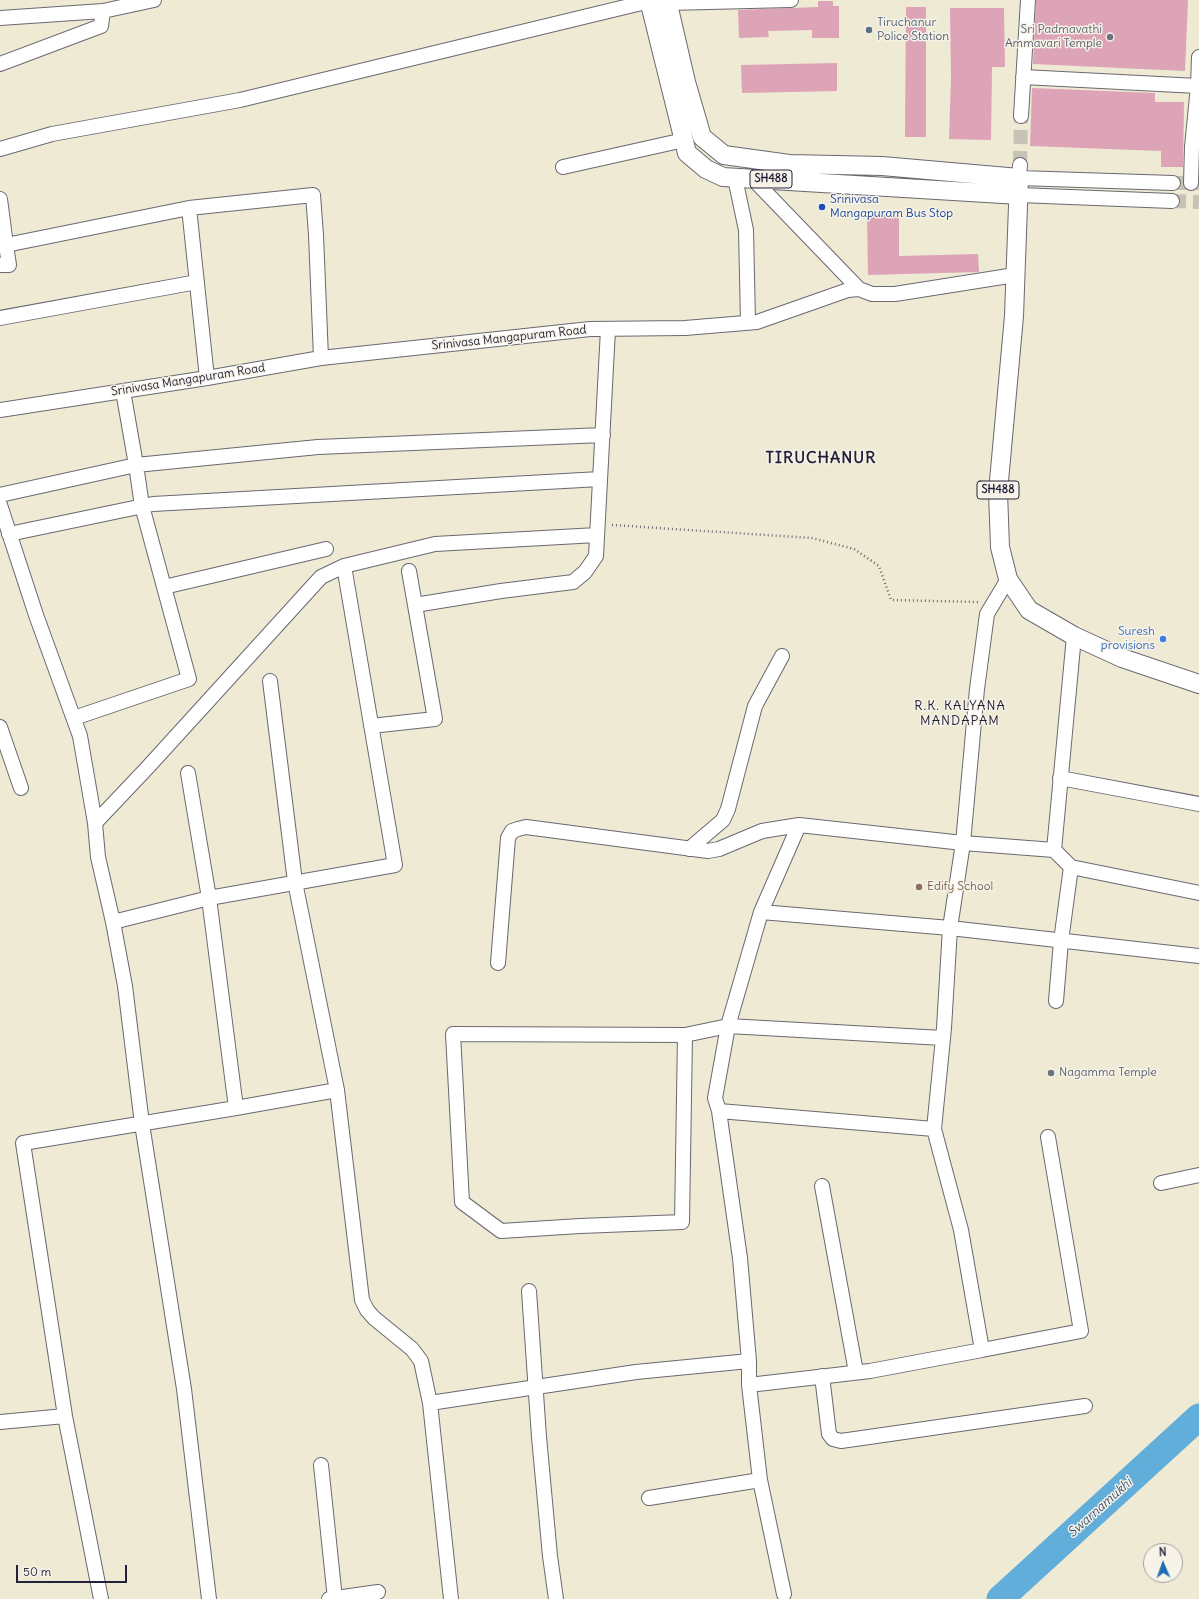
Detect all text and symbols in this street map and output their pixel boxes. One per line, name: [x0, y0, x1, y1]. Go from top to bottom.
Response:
place label: Tiruchanur Police Station: [877, 16, 949, 44]
place label: Sri Padmavathi Ammavari Temple: [1005, 23, 1102, 51]
marker: Tiruchanur Police Station: [864, 25, 874, 35]
marker: Sri Padmavathi Ammavari Temple: [1105, 32, 1115, 42]
road number: SH488: [750, 170, 792, 188]
place label: Srinivasa Mangapuram Bus Stop: [830, 193, 953, 221]
marker: Srinivasa Mangapuram Bus Stop: [817, 202, 827, 212]
street label: Srinivasa Mangapuram Road: [431, 323, 587, 353]
street label: Srinivasa Mangapuram Road: [110, 361, 266, 399]
district label: TIRUCHANUR: [766, 448, 876, 468]
road number: SH488: [977, 481, 1019, 499]
place label: Suresh provisions: [1101, 625, 1155, 653]
marker: Suresh provisions: [1158, 634, 1168, 644]
district label: R.K. KALYANA MANDAPAM: [914, 698, 1006, 729]
place label: Edify School: [927, 880, 993, 894]
marker: Edify School: [914, 882, 924, 892]
place label: Nagamma Temple: [1059, 1066, 1157, 1080]
marker: Nagamma Temple: [1046, 1068, 1056, 1078]
water label: Swarnamukhi: [1065, 1475, 1135, 1541]
north arrow: [1143, 1543, 1183, 1583]
text: N: [1159, 1545, 1167, 1559]
scale bar: [18, 1557, 129, 1583]
text: 50 m: [23, 1564, 51, 1579]

